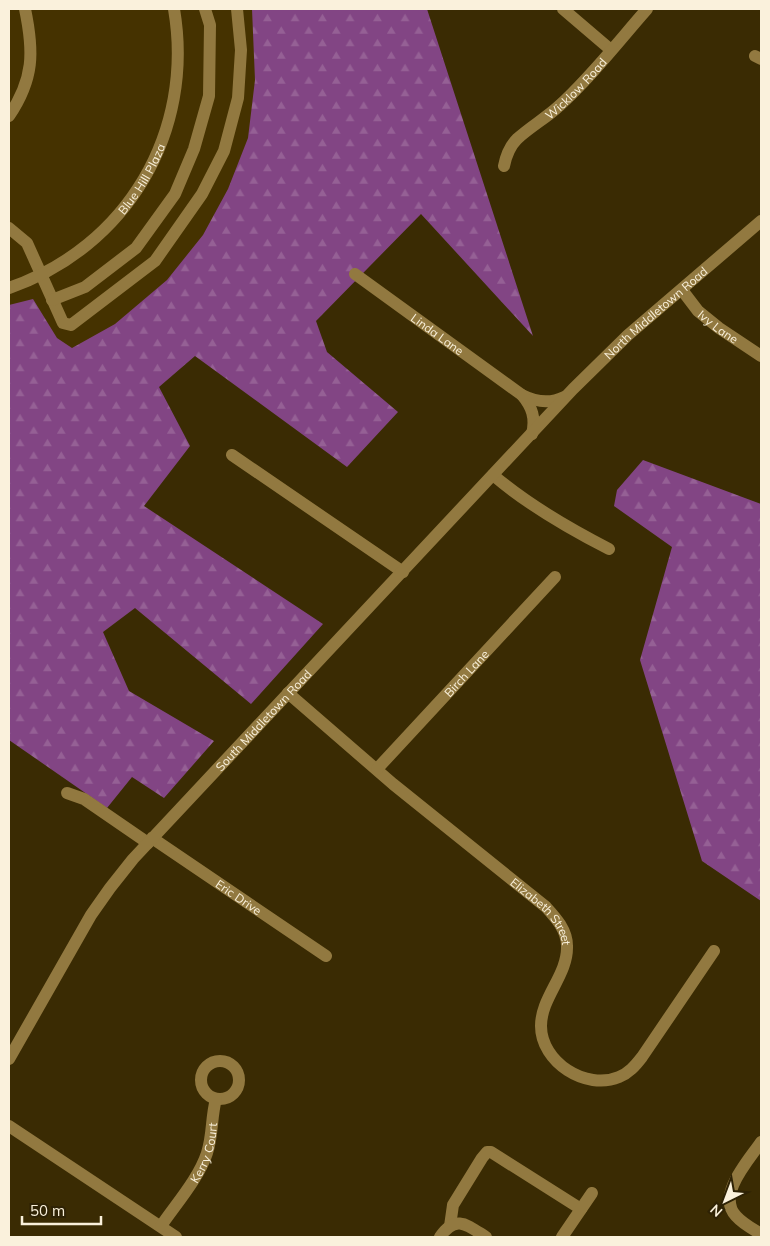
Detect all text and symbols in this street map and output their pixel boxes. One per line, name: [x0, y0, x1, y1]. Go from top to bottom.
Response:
street label: Wicklow Road: [542, 54, 609, 122]
street label: Blue Hill Plaza: [114, 141, 168, 217]
street label: North Middletown Road: [601, 263, 710, 362]
street label: Ivy Lane: [695, 307, 741, 346]
street label: Linda Lane: [408, 310, 467, 358]
street label: Birch Lane: [441, 646, 492, 700]
street label: South Middletown Road: [212, 666, 314, 774]
street label: Elizabeth Street: [508, 874, 575, 946]
street label: Eric Drive: [213, 876, 265, 918]
street label: Kerry Court: [186, 1122, 220, 1186]
north arrow: [700, 1176, 750, 1226]
scale bar: [22, 1194, 101, 1226]
text: N: [706, 1200, 726, 1221]
text: 50 m: [30, 1201, 65, 1220]

